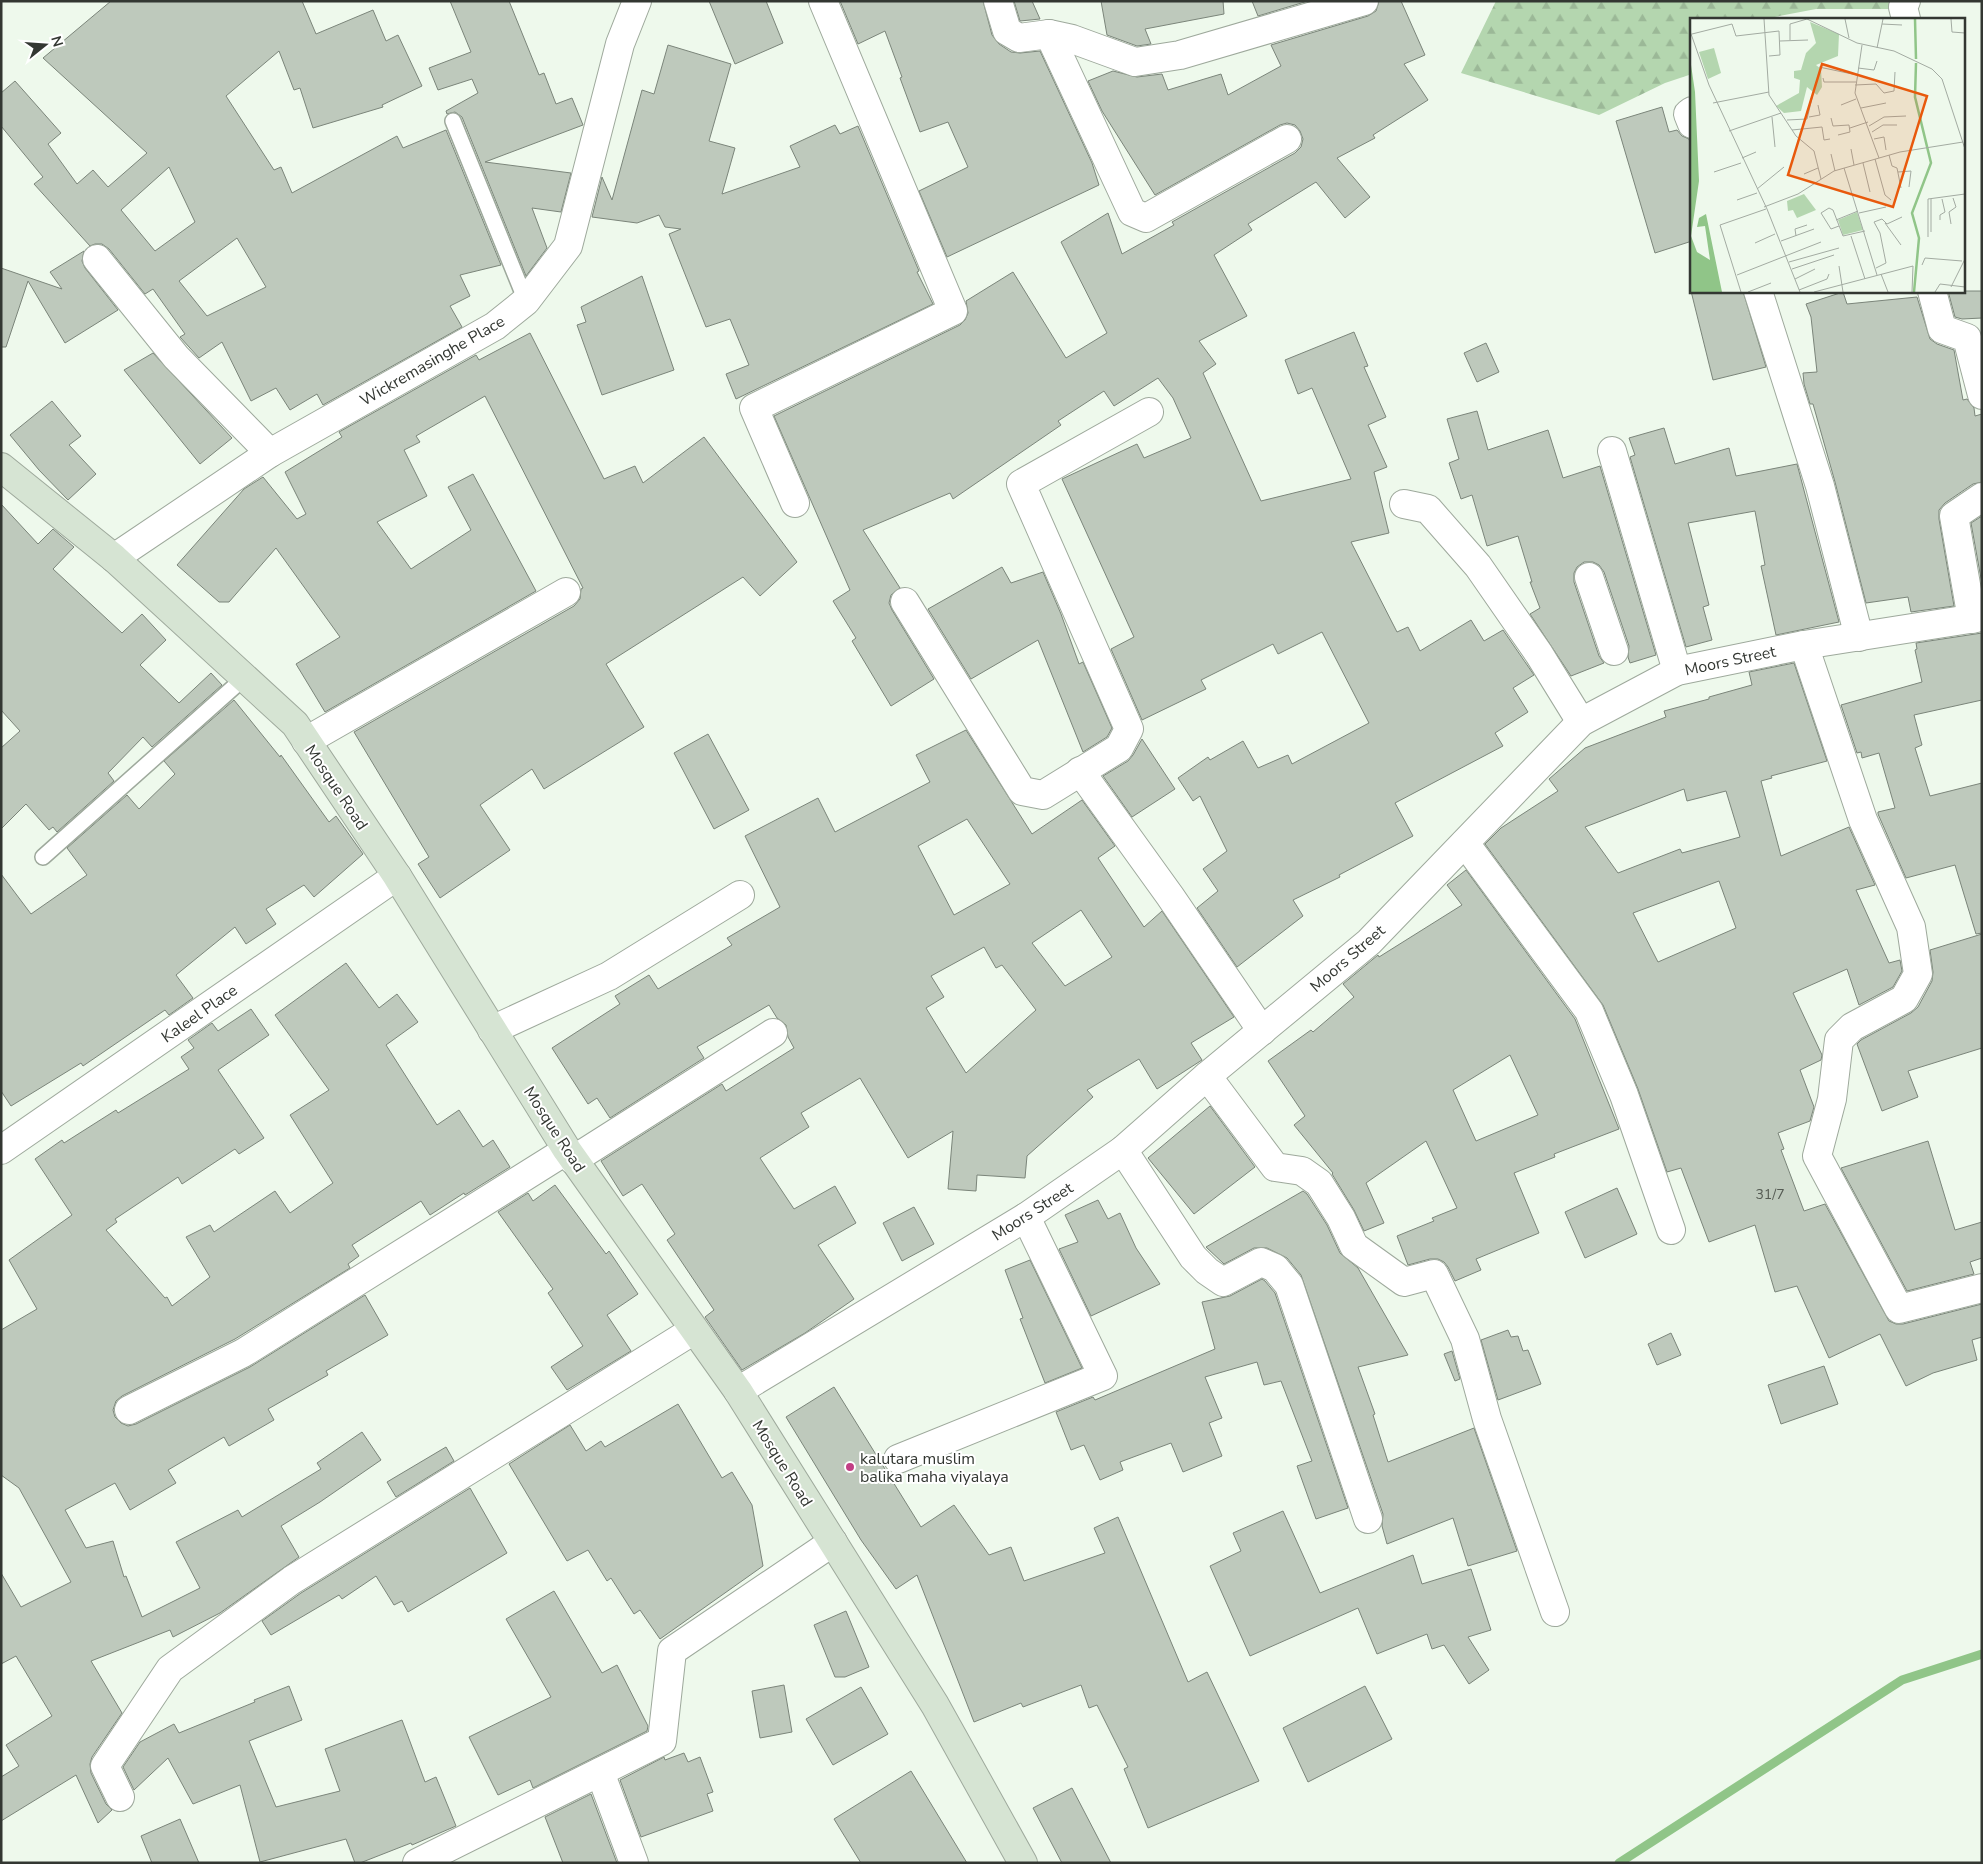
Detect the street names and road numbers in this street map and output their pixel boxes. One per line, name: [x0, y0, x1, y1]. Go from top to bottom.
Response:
street label: Wickremasinghe Place: [356, 310, 509, 411]
street label: Moors Street: [1683, 641, 1778, 681]
street label: Mosque Road: [300, 741, 373, 835]
street label: Moors Street: [1305, 920, 1390, 997]
street label: Kaleel Place: [157, 980, 242, 1048]
street label: Mosque Road: [518, 1082, 590, 1177]
street label: Moors Street: [988, 1177, 1078, 1246]
street label: Mosque Road: [747, 1416, 818, 1511]

